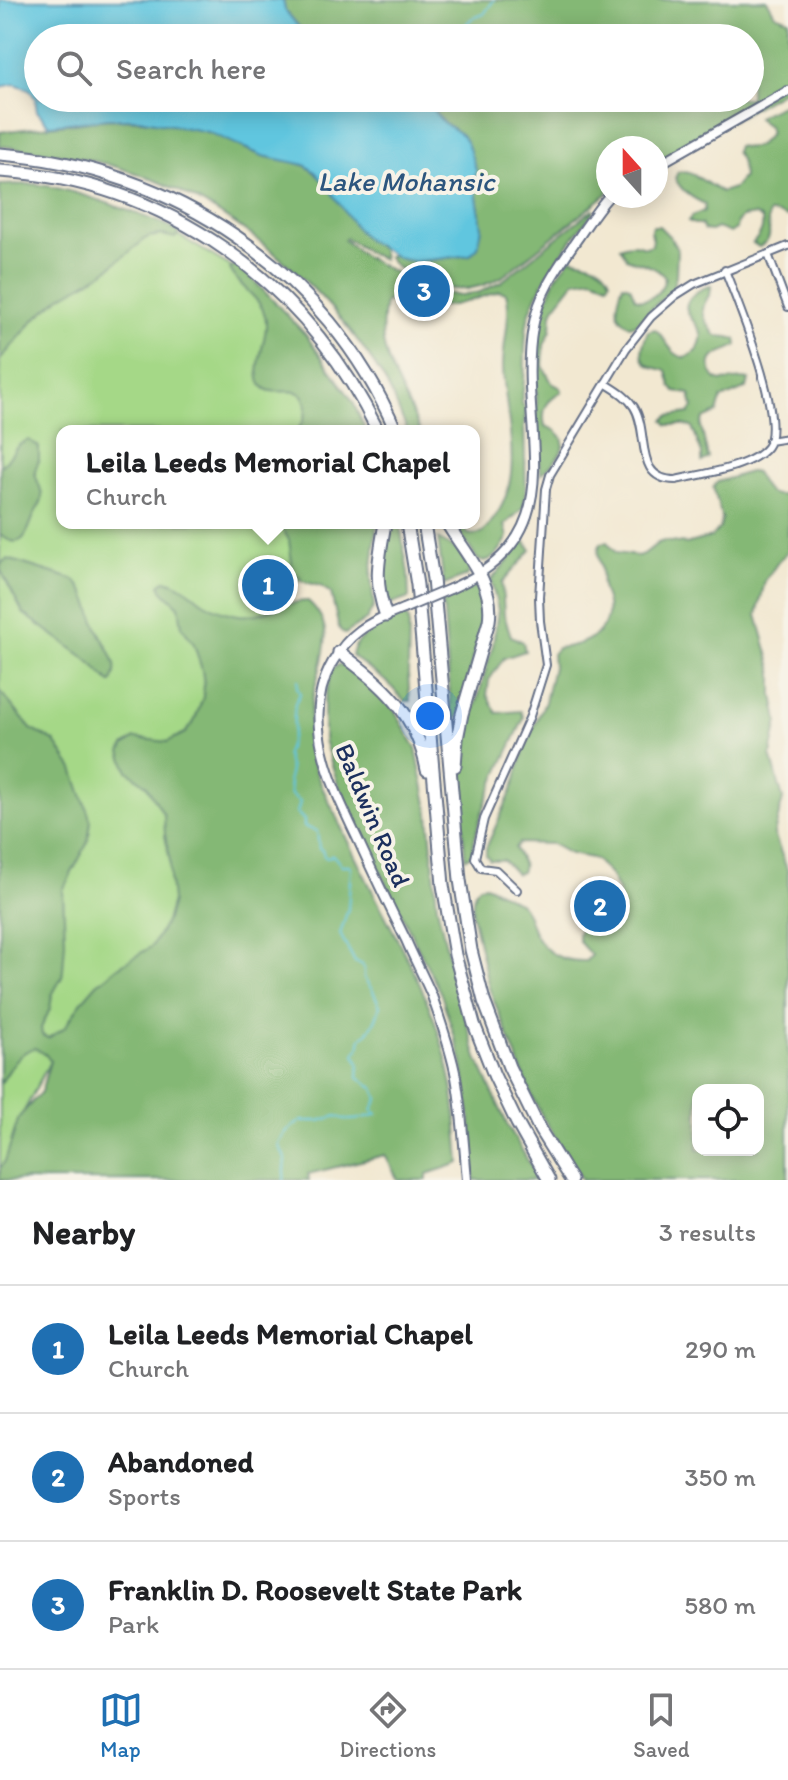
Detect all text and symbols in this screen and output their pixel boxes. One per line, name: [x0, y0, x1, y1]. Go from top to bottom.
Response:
search box: [24, 24, 764, 112]
icon: search: [52, 46, 96, 90]
text: Search here: [116, 50, 266, 87]
north arrow: [596, 136, 668, 208]
water label: Lake Mohansic: [318, 164, 497, 198]
pin: 3: [398, 261, 450, 321]
popup: [56, 425, 480, 529]
text: Leila Leeds Memorial Chapel: [86, 443, 450, 480]
text: Church: [86, 480, 167, 512]
pin: 1: [242, 555, 294, 615]
your location: [410, 696, 450, 736]
street label: Baldwin Road: [328, 738, 418, 892]
pin: 2: [574, 876, 626, 936]
map controls: [692, 1084, 764, 1156]
button: locate: [692, 1084, 764, 1156]
text: Nearby: [32, 1212, 135, 1253]
text: 3 results: [659, 1216, 756, 1248]
text: Leila Leeds Memorial Chapel: [108, 1315, 473, 1352]
text: 1: [52, 1333, 64, 1365]
text: 290 m: [685, 1333, 756, 1365]
text: Church: [108, 1352, 189, 1384]
text: Abandoned: [108, 1443, 253, 1480]
text: 2: [51, 1461, 65, 1493]
text: 350 m: [684, 1461, 756, 1493]
text: Sports: [108, 1480, 181, 1512]
text: Franklin D. Roosevelt State Park: [108, 1571, 522, 1608]
text: 3: [51, 1589, 65, 1621]
text: 580 m: [684, 1589, 756, 1621]
text: Park: [108, 1608, 159, 1640]
tab: Map: [99, 1688, 143, 1763]
tab: Directions: [340, 1688, 436, 1763]
tab: Saved: [633, 1688, 689, 1763]

